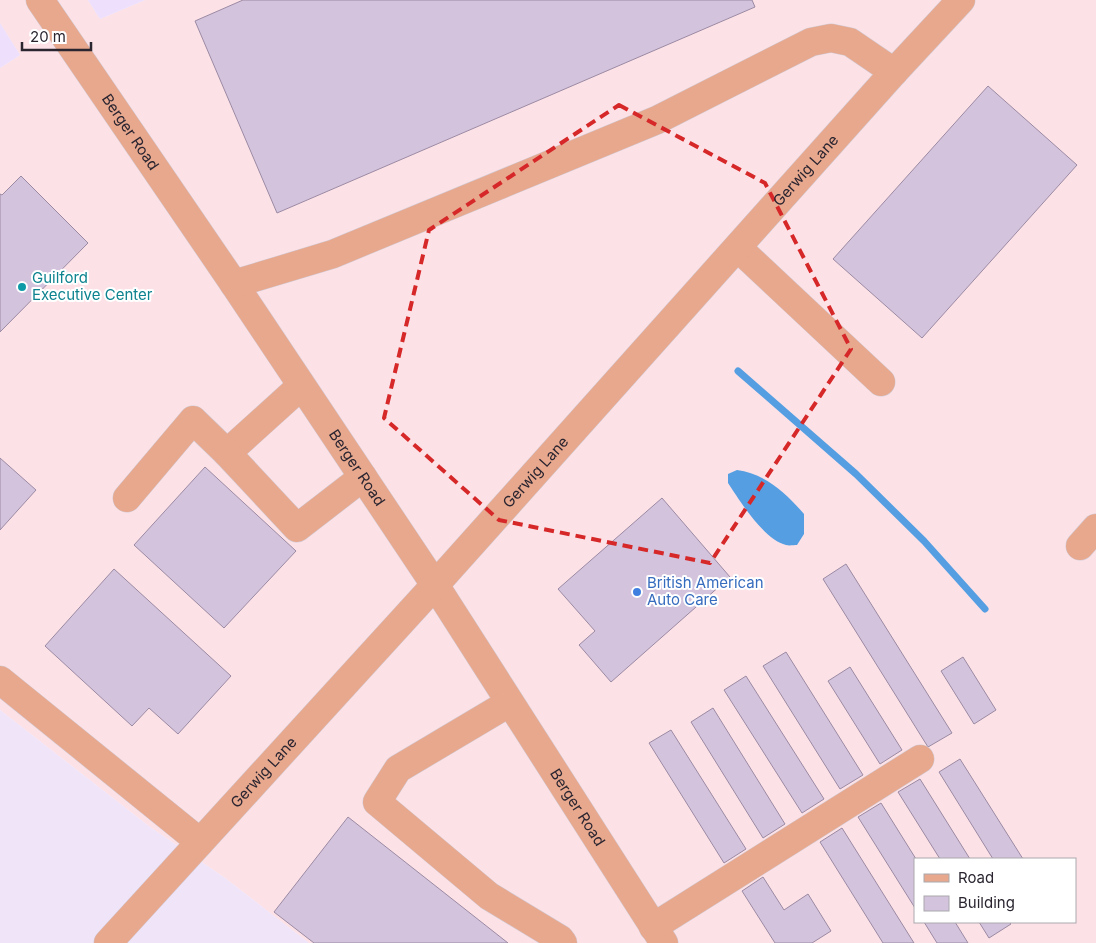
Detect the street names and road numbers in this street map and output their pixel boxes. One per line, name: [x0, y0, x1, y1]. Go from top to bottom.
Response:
street label: Berger Road: [98, 90, 163, 174]
street label: Gerwig Lane: [768, 130, 842, 210]
street label: Berger Road: [325, 426, 390, 509]
street label: Gerwig Lane: [498, 432, 572, 512]
street label: Gerwig Lane: [226, 733, 301, 812]
street label: Berger Road: [546, 765, 609, 849]

